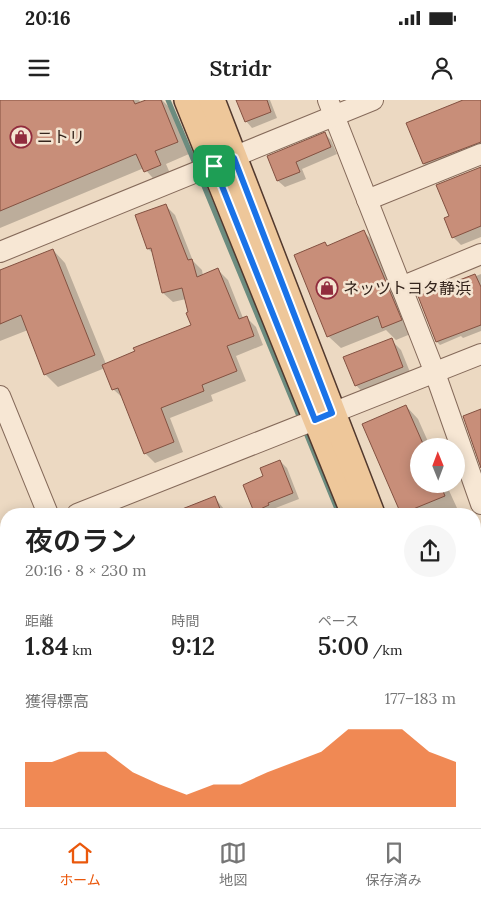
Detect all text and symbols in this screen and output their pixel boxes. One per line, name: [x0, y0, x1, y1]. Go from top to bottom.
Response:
text: 20:16: [25, 6, 71, 30]
icon: menu: [25, 54, 53, 82]
text: Stridr: [209, 54, 272, 82]
icon: person: [428, 54, 456, 82]
shop icon: ニトリ: [9, 125, 33, 149]
place label: ニトリ: [37, 127, 85, 147]
pin: [193, 145, 235, 187]
icon: arrive: [200, 152, 228, 180]
shop icon: ネッツトヨタ静浜: [315, 276, 339, 300]
place label: ネッツトヨタ静浜: [343, 278, 471, 298]
north arrow: [410, 438, 465, 492]
map controls: [410, 438, 465, 493]
text: 夜のラン: [25, 523, 137, 559]
button: share: [404, 525, 456, 577]
text: 20:16 · 8 × 230 m: [25, 560, 147, 580]
text: 距離: [25, 612, 53, 630]
text: 時間: [171, 612, 199, 630]
text: ペース: [318, 612, 359, 630]
text: 1.84: [25, 630, 69, 662]
text: 9:12: [171, 630, 215, 662]
text: 5:00: [318, 630, 369, 662]
text: km: [69, 641, 92, 659]
text: /km: [369, 641, 402, 659]
text: 177–183 m: [384, 688, 456, 708]
text: 獲得標高: [25, 691, 89, 711]
tab: ホーム: [59, 839, 101, 889]
tab: 地図: [219, 839, 247, 889]
tab: 保存済み: [366, 839, 422, 889]

